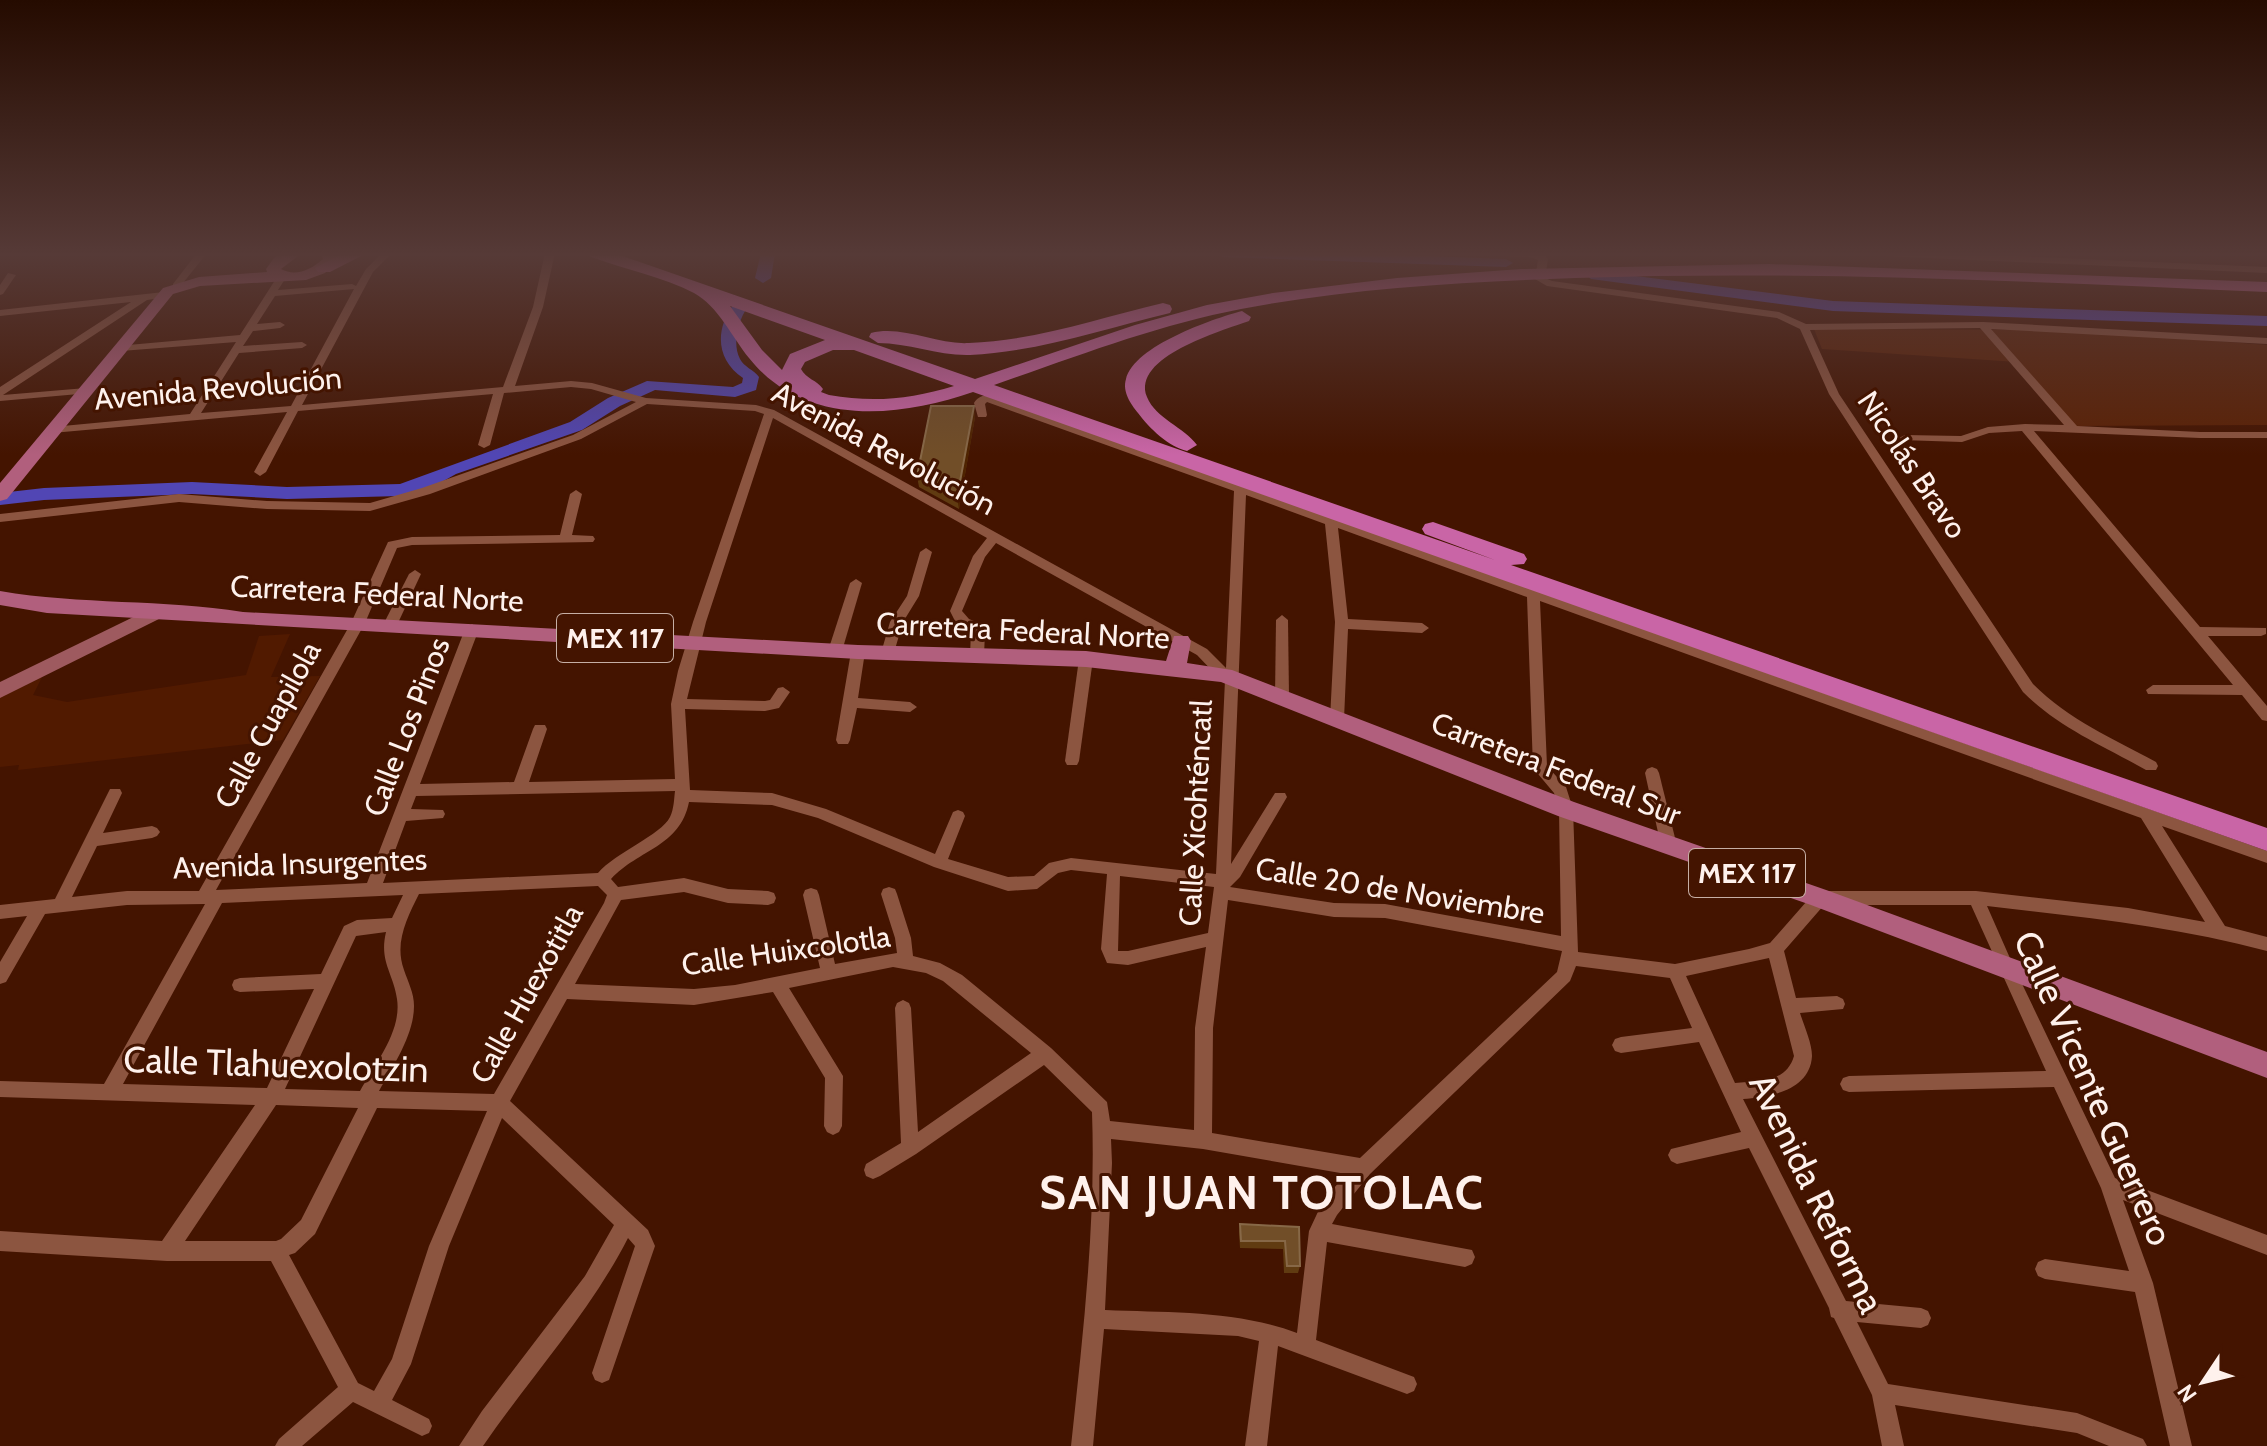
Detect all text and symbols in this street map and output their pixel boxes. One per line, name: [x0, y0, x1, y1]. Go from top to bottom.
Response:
street label: Avenida Revolución: [93, 359, 343, 418]
street label: Avenida Revolución: [766, 374, 1002, 523]
street label: Nicolás Bravo: [1850, 384, 1975, 545]
street label: Carretera Federal Norte: [229, 567, 525, 620]
street label: Carretera Federal Norte: [875, 604, 1171, 657]
road number: MEX 117: [557, 614, 673, 662]
street label: Calle Los Pinos: [355, 632, 458, 821]
street label: Calle Cuapilola: [207, 634, 329, 815]
street label: Calle Xicohténcatl: [1171, 699, 1220, 927]
street label: Carretera Federal Sur: [1426, 704, 1687, 833]
street label: Avenida Insurgentes: [172, 841, 428, 886]
street label: Calle 20 de Noviembre: [1253, 849, 1547, 932]
road number: MEX 117: [1689, 849, 1805, 897]
street label: Calle Huexotitla: [462, 897, 591, 1090]
street label: Calle Huixcolotla: [679, 917, 893, 983]
street label: Calle Vicente Guerrero: [2005, 924, 2183, 1252]
street label: Calle Tlahuexolotzin: [123, 1037, 429, 1091]
street label: Avenida Reforma: [1740, 1066, 1894, 1320]
district label: SAN JUAN TOTOLAC: [1039, 1165, 1485, 1221]
north arrow: [2163, 1342, 2243, 1422]
text: N: [2172, 1379, 2203, 1407]

